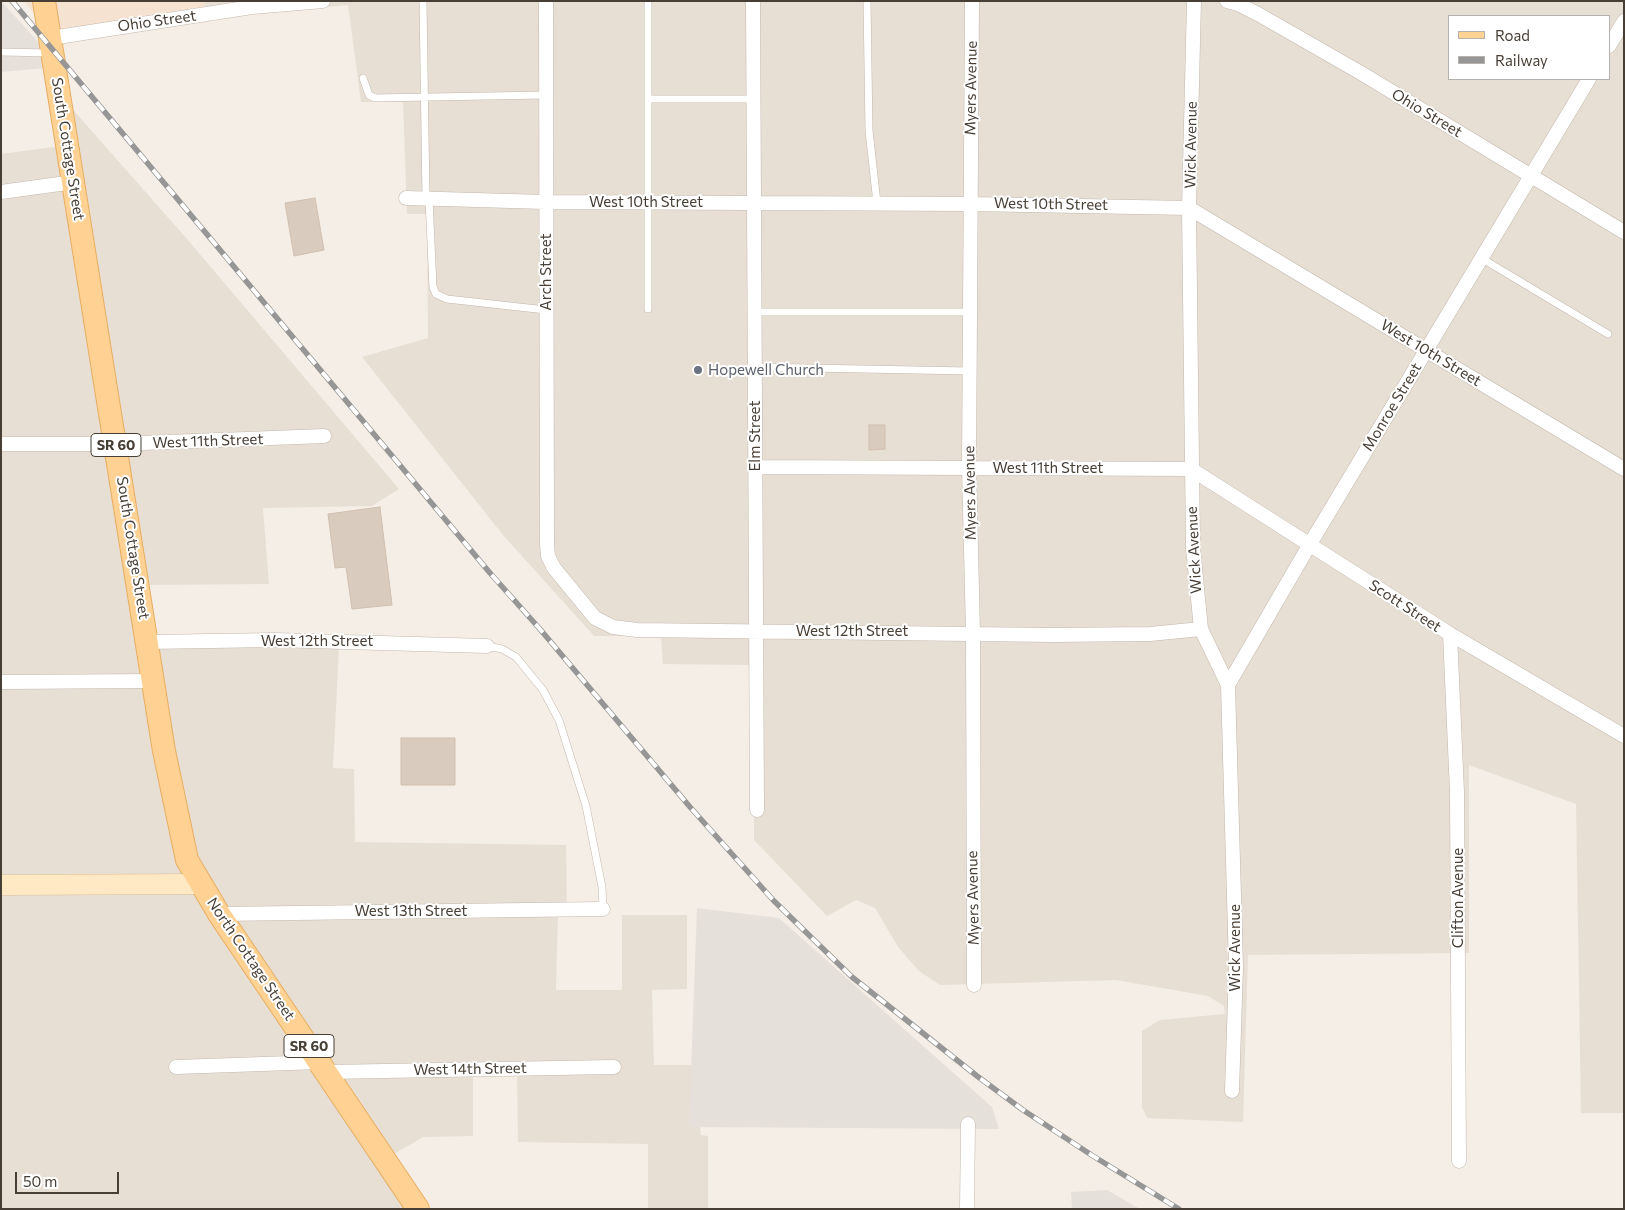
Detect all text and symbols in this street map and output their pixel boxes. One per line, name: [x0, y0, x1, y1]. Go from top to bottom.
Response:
street label: Ohio Street: [117, 7, 197, 35]
legend: [1448, 15, 1610, 80]
text: Road: [1495, 26, 1530, 44]
street label: Myers Avenue: [961, 40, 981, 136]
text: Railway: [1495, 51, 1548, 69]
street label: South Cottage Street: [48, 76, 88, 222]
street label: Ohio Street: [1389, 85, 1465, 141]
street label: Wick Avenue: [1181, 101, 1201, 189]
street label: West 10th Street: [589, 193, 703, 211]
street label: West 10th Street: [994, 194, 1108, 214]
street label: Arch Street: [537, 233, 555, 311]
street label: West 10th Street: [1377, 316, 1485, 390]
street label: Monroe Street: [1359, 360, 1425, 454]
place label: Hopewell Church: [708, 361, 824, 379]
marker: Hopewell Church: [692, 364, 704, 376]
street label: Elm Street: [746, 400, 764, 472]
street label: West 11th Street: [152, 430, 264, 452]
road number: SR 60: [91, 434, 141, 456]
street label: Myers Avenue: [960, 445, 980, 541]
street label: West 11th Street: [993, 459, 1103, 477]
street label: South Cottage Street: [113, 475, 153, 621]
street label: Wick Avenue: [1183, 506, 1205, 594]
street label: Scott Street: [1365, 576, 1445, 636]
street label: West 12th Street: [796, 622, 908, 640]
street label: West 12th Street: [261, 632, 373, 650]
street label: Clifton Avenue: [1449, 848, 1467, 948]
street label: Myers Avenue: [963, 850, 983, 946]
street label: North Cottage Street: [203, 894, 299, 1024]
street label: West 13th Street: [355, 902, 467, 920]
street label: Wick Avenue: [1226, 904, 1244, 992]
road number: SR 60: [284, 1034, 334, 1058]
street label: West 14th Street: [413, 1059, 527, 1079]
scale bar: [18, 1162, 121, 1194]
text: 50 m: [23, 1172, 57, 1190]

